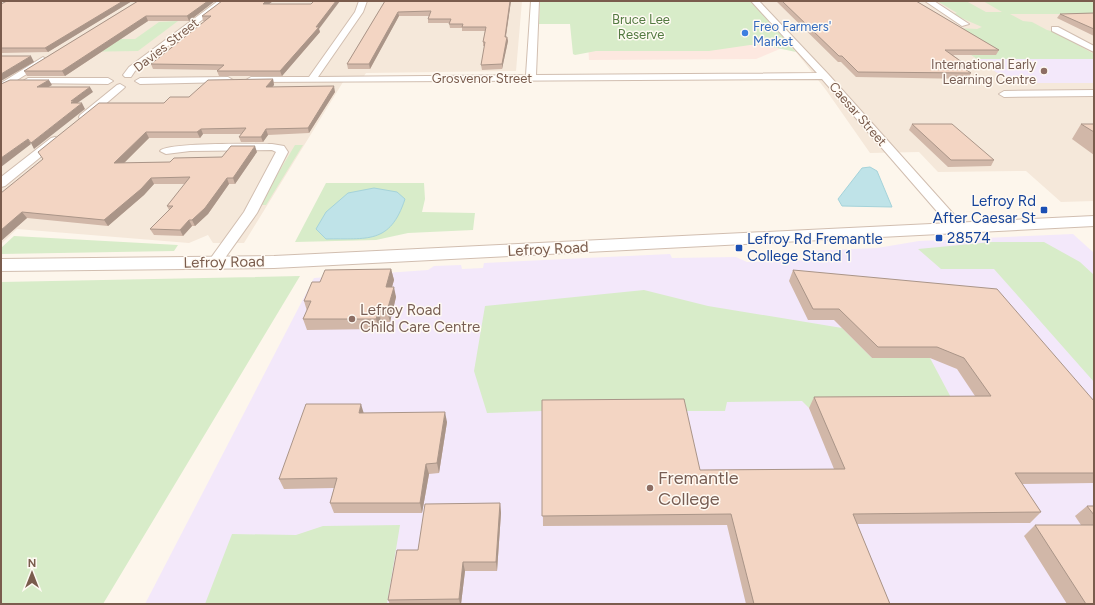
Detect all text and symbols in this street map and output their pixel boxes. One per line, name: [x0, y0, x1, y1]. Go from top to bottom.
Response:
park label: Bruce Lee Reserve: [612, 12, 670, 42]
street label: Davies Street: [131, 15, 201, 75]
place label: Freo Farmers' Market: [753, 19, 831, 49]
marker: Freo Farmers' Market: [740, 28, 750, 38]
place label: International Early Learning Centre: [931, 57, 1036, 87]
marker: International Early Learning Centre: [1039, 66, 1049, 76]
street label: Grosvenor Street: [432, 71, 532, 86]
street label: Caesar Street: [826, 79, 890, 149]
place label: Lefroy Rd After Caesar St: [933, 192, 1036, 227]
marker: Lefroy Rd After Caesar St: [1039, 205, 1049, 215]
place label: 28574: [947, 229, 991, 247]
place label: Lefroy Rd Fremantle College Stand 1: [747, 230, 883, 265]
marker: 28574: [934, 233, 944, 243]
street label: Lefroy Road: [507, 238, 589, 260]
marker: Lefroy Rd Fremantle College Stand 1: [734, 243, 744, 253]
street label: Lefroy Road: [183, 252, 265, 272]
place label: Lefroy Road Child Care Centre: [360, 301, 480, 336]
marker: Lefroy Road Child Care Centre: [347, 314, 357, 324]
place label: Fremantle College: [658, 467, 739, 510]
marker: Fremantle College: [645, 483, 655, 493]
north arrow: [12, 553, 52, 593]
text: N: [28, 557, 36, 570]

